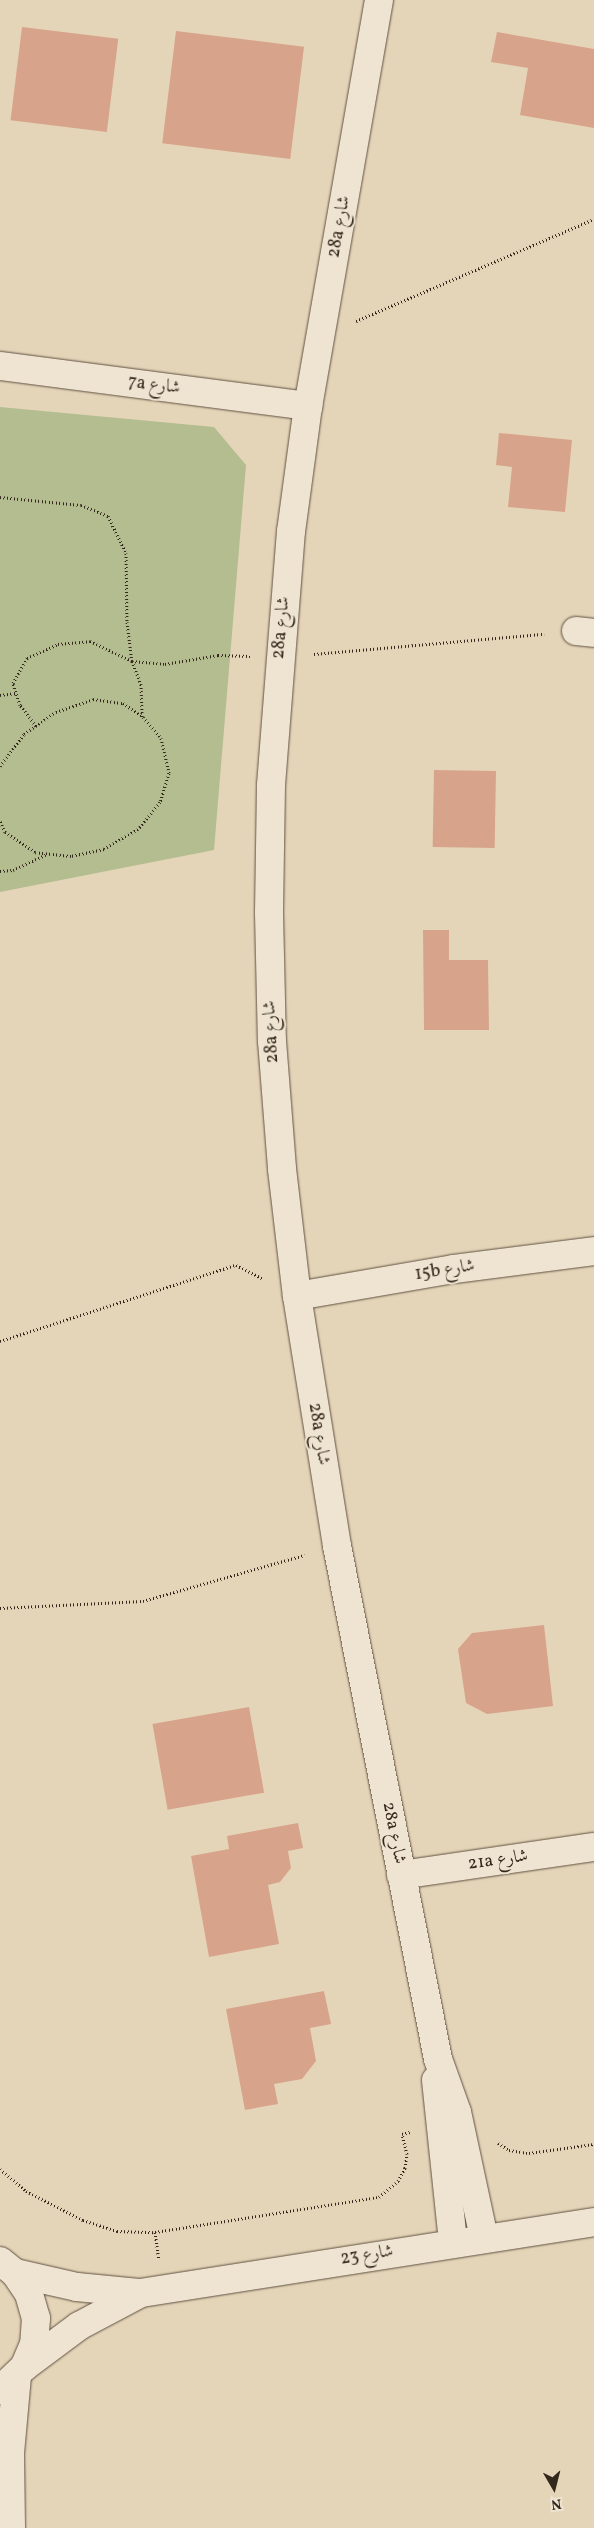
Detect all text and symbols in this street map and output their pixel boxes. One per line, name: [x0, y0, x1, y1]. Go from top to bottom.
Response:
street label: 28a شارع: [324, 194, 356, 260]
street label: 7a شارع: [127, 372, 181, 400]
street label: 28a شارع: [269, 596, 295, 660]
street label: 28a شارع: [260, 1000, 284, 1064]
street label: 15b شارع: [414, 1256, 476, 1286]
street label: 28a شارع: [302, 1401, 334, 1467]
street label: 28a شارع: [376, 1800, 410, 1866]
street label: 21a شارع: [467, 1846, 529, 1876]
street label: شارع 23: [339, 2241, 395, 2271]
north arrow: [529, 2463, 579, 2513]
text: N: [550, 2493, 563, 2513]

